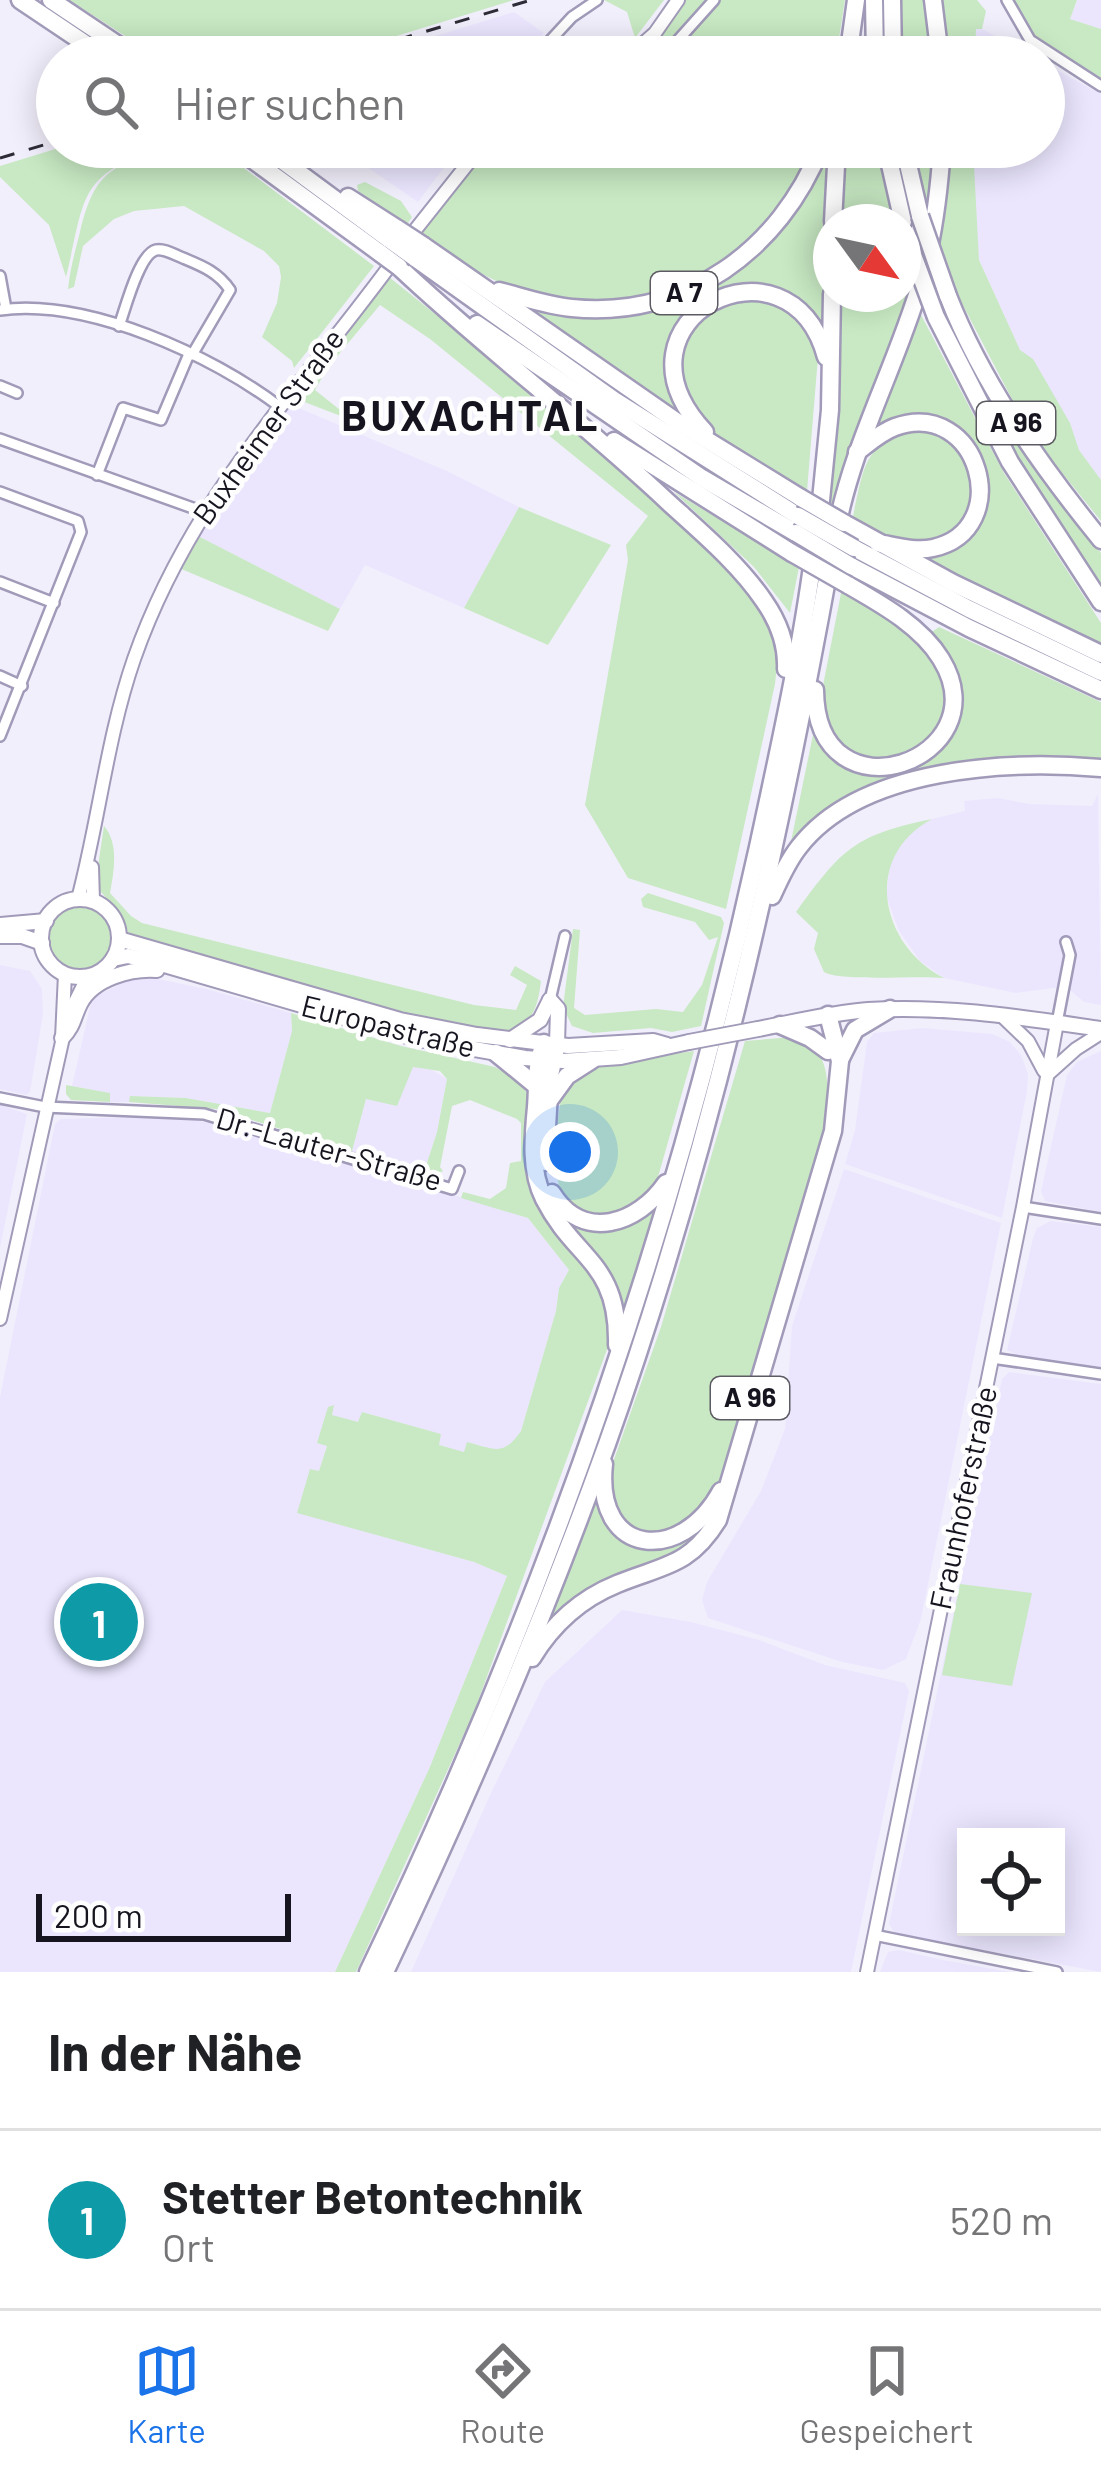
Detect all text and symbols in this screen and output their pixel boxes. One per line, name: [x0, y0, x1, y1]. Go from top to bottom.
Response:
search box: [36, 36, 1065, 168]
icon: search: [78, 69, 144, 135]
text: Hier suchen: [174, 75, 406, 129]
north arrow: [813, 204, 921, 312]
road number: A 7: [651, 272, 717, 314]
street label: Buxheimer Straße: [184, 321, 350, 531]
district label: BUXACHTAL: [341, 389, 601, 439]
road number: A 96: [977, 402, 1055, 444]
street label: Europastraße: [298, 986, 479, 1064]
street label: Dr.-Lauter-Straße: [213, 1099, 446, 1197]
your location: [540, 1122, 600, 1182]
road number: A 96: [711, 1377, 789, 1419]
street label: Fraunhoferstraße: [921, 1383, 1003, 1613]
pin: 1: [60, 1577, 138, 1667]
map controls: [957, 1828, 1065, 1936]
button: locate: [957, 1828, 1065, 1936]
scale bar: [36, 1888, 291, 1941]
text: 200 m: [54, 1895, 143, 1935]
text: In der Nähe: [48, 2020, 302, 2081]
text: Stetter Betontechnik: [162, 2169, 583, 2223]
text: 1: [80, 2196, 94, 2243]
text: 520 m: [950, 2196, 1053, 2243]
text: Ort: [162, 2223, 215, 2270]
tab: Karte: [127, 2338, 206, 2450]
tab: Route: [460, 2338, 545, 2450]
tab: Gespeichert: [800, 2338, 974, 2450]

